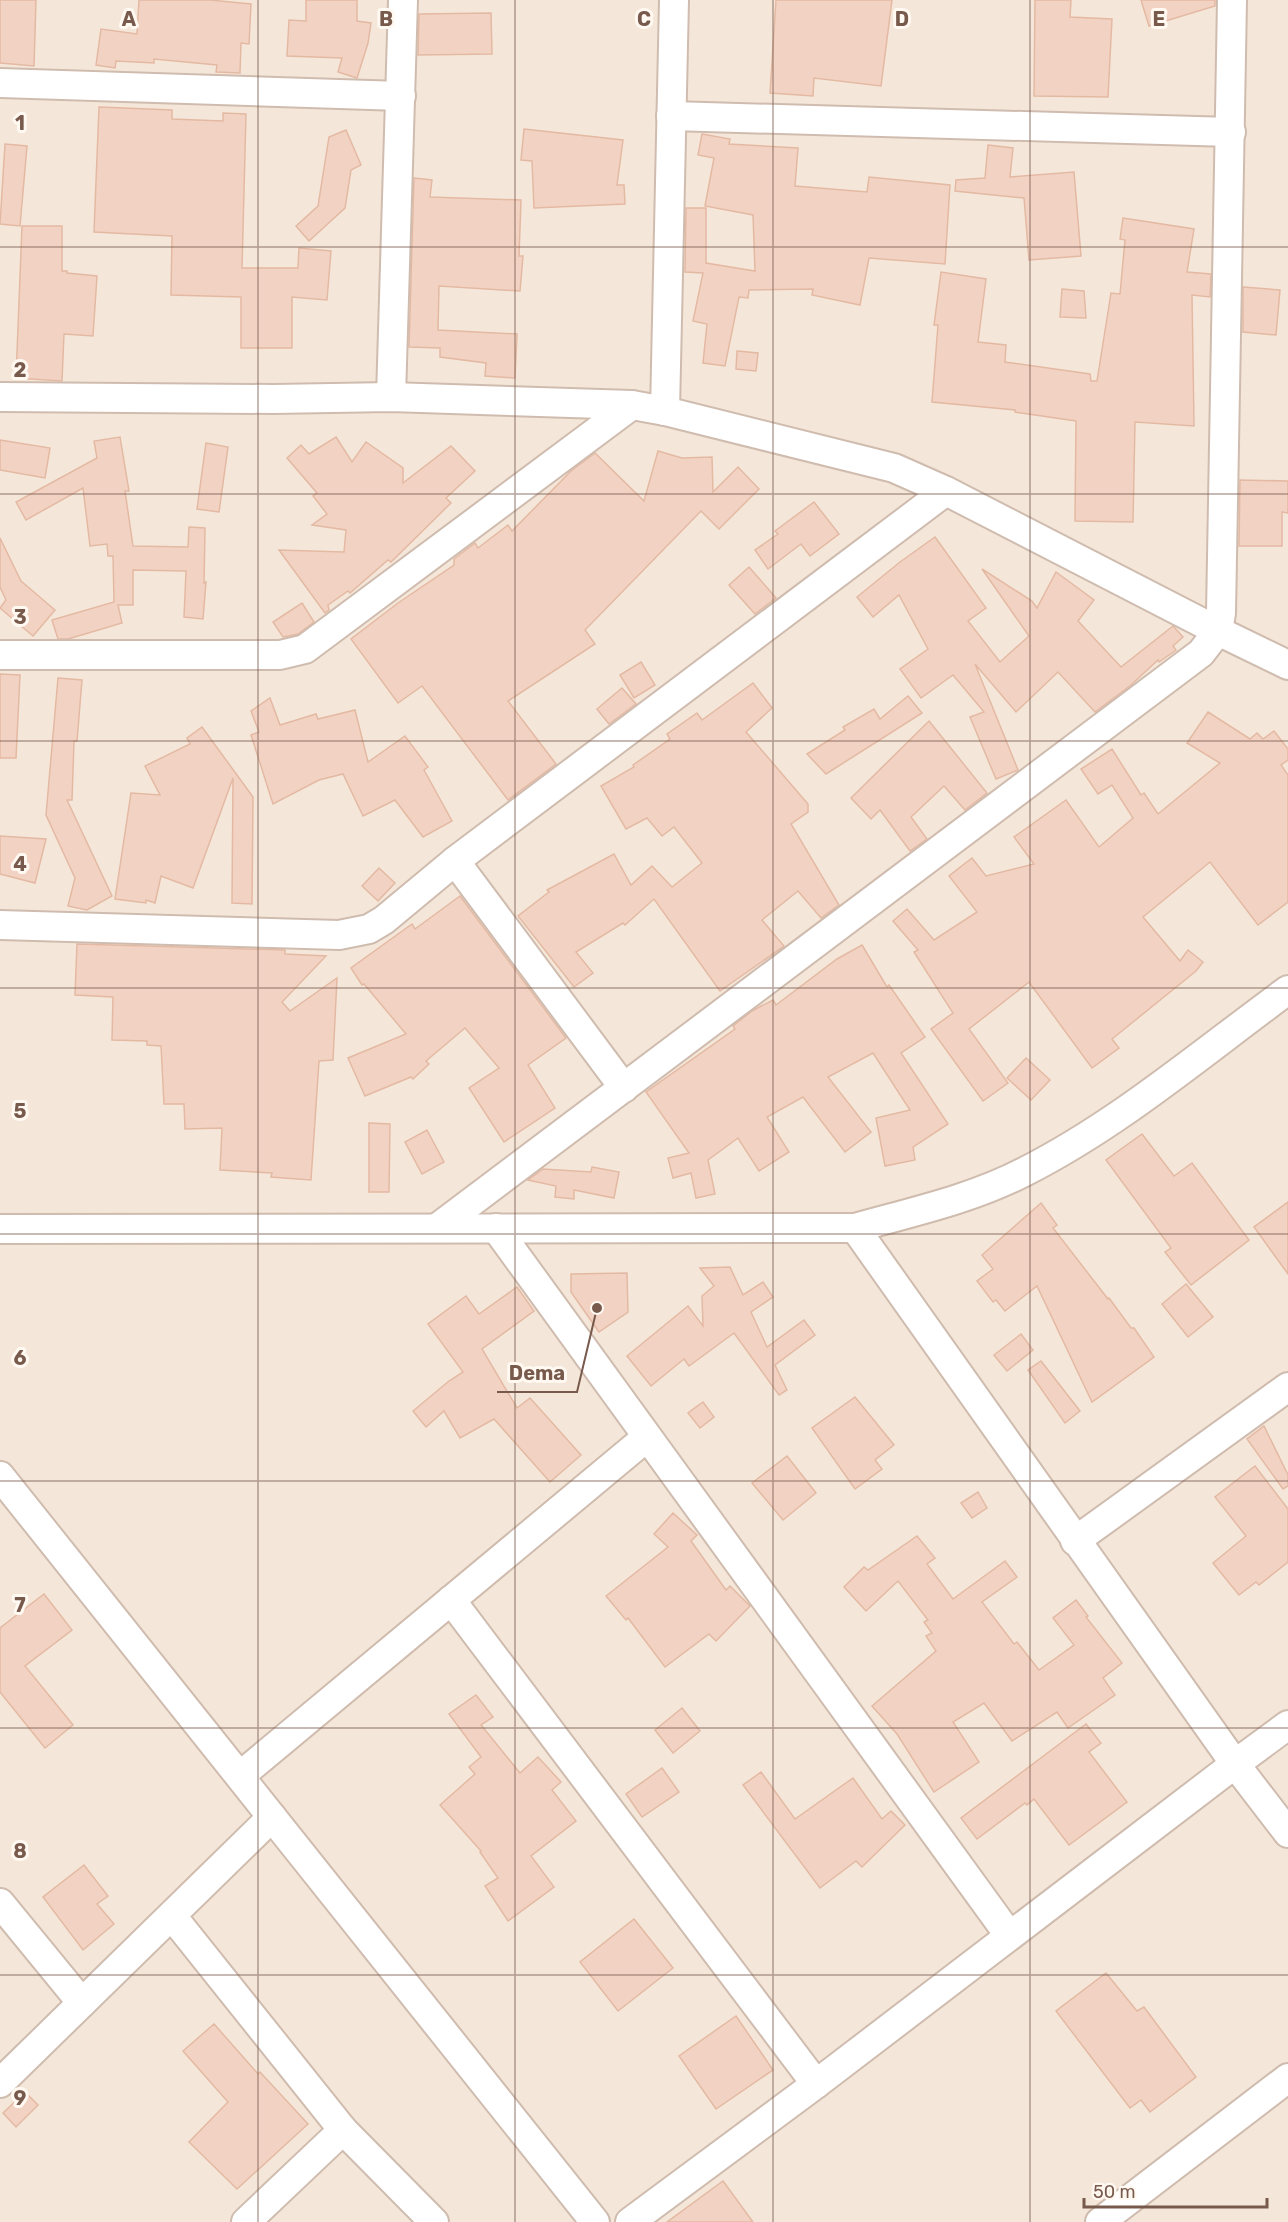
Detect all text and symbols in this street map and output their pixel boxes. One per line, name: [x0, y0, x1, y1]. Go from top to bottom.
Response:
text: A: [122, 7, 137, 31]
text: B: [379, 7, 393, 31]
text: C: [637, 7, 651, 31]
text: D: [895, 7, 909, 31]
text: E: [1153, 7, 1165, 31]
text: 1: [15, 111, 25, 135]
text: 2: [14, 358, 27, 382]
text: 3: [13, 605, 27, 629]
text: 4: [13, 852, 27, 876]
text: 5: [14, 1099, 27, 1123]
text: 6: [13, 1346, 27, 1370]
callout: Dema: [497, 1354, 577, 1392]
text: Dema: [509, 1361, 565, 1385]
text: 7: [14, 1593, 26, 1617]
text: 8: [13, 1839, 27, 1863]
text: 9: [14, 2086, 27, 2110]
scale bar: [1084, 2171, 1267, 2209]
text: 50 m: [1093, 2181, 1136, 2203]

